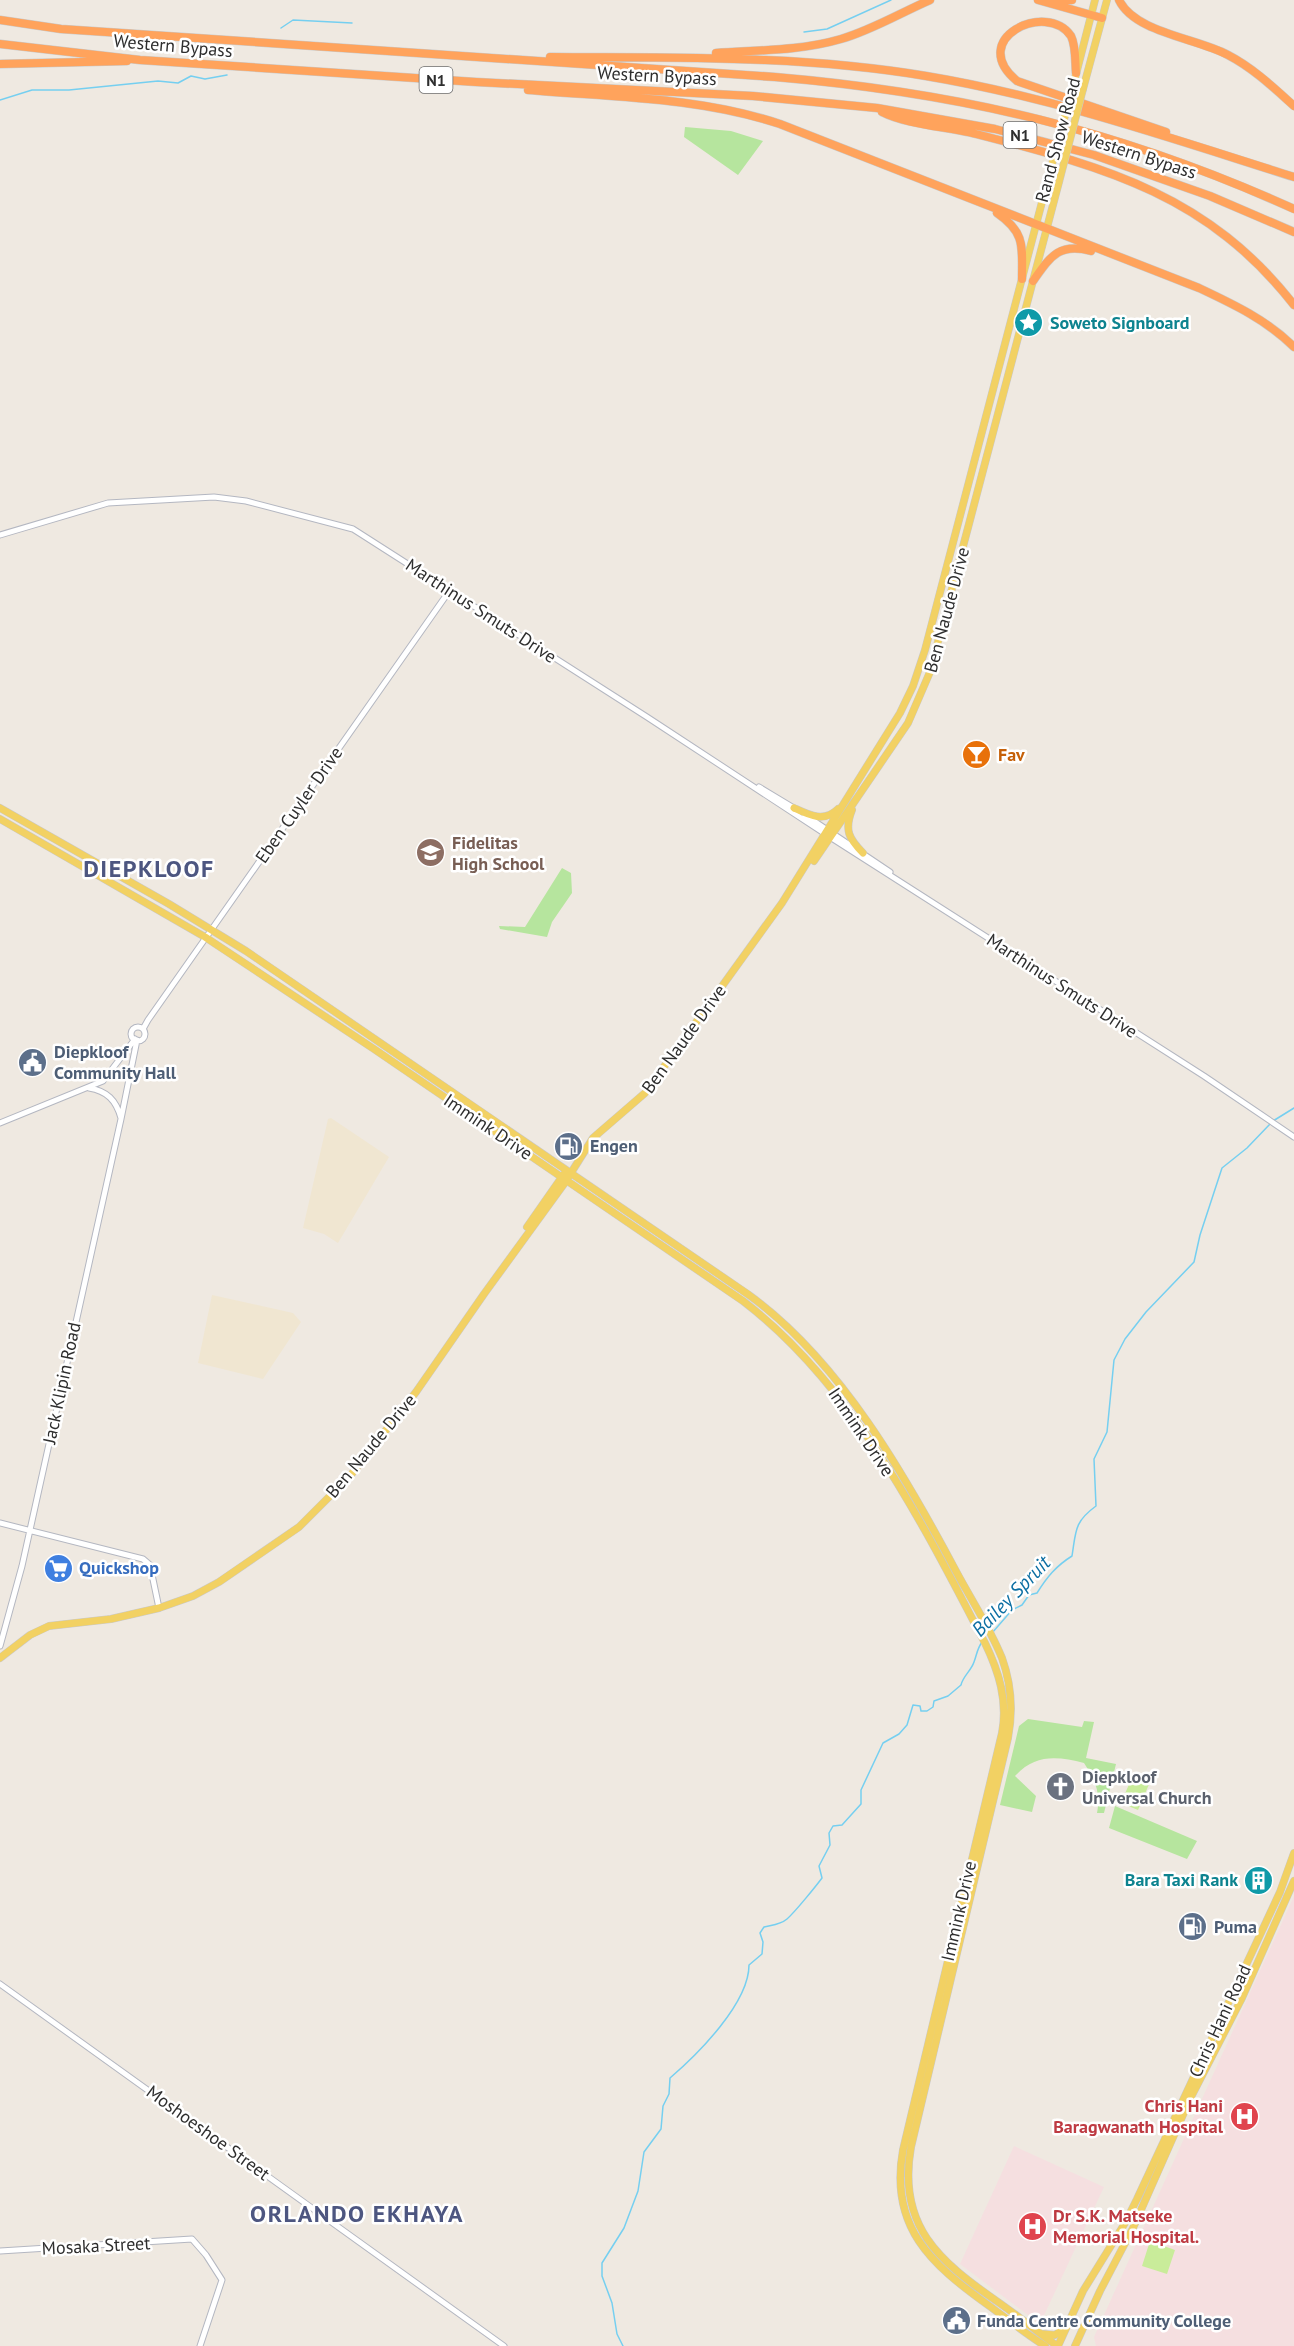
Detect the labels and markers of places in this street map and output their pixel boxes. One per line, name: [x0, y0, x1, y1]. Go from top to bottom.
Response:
place icon: Soweto Signboard: [1013, 307, 1045, 339]
place label: Soweto Signboard: [1050, 311, 1190, 334]
bar icon: Fav: [961, 739, 993, 771]
place label: Fav: [998, 743, 1025, 766]
place label: Fidelitas High School: [452, 831, 545, 875]
school or university icon: Fidelitas High School: [415, 837, 447, 869]
place label: Diepkloof Community Hall: [54, 1040, 177, 1084]
public building icon: Diepkloof Community Hall: [17, 1046, 49, 1078]
fuel station icon: Engen: [553, 1130, 585, 1162]
place label: Engen: [590, 1134, 638, 1157]
supermarket icon: Quickshop: [42, 1552, 74, 1584]
place label: Quickshop: [79, 1556, 159, 1579]
place label: Diepkloof Universal Church: [1082, 1765, 1211, 1809]
church icon: Diepkloof Universal Church: [1045, 1771, 1077, 1803]
building icon: Bara Taxi Rank: [1243, 1864, 1275, 1896]
place label: Bara Taxi Rank: [1125, 1868, 1238, 1891]
fuel station icon: Puma: [1177, 1911, 1209, 1943]
place label: Puma: [1214, 1915, 1257, 1938]
place label: Chris Hani Baragwanath Hospital: [1053, 2094, 1224, 2138]
hospital icon: Chris Hani Baragwanath Hospital: [1228, 2100, 1260, 2132]
place label: Dr S.K. Matseke Memorial Hospital.: [1053, 2204, 1199, 2248]
hospital icon: Dr S.K. Matseke Memorial Hospital.: [1016, 2210, 1048, 2242]
public building icon: Funda Centre Community College: [940, 2305, 972, 2337]
place label: Funda Centre Community College: [977, 2309, 1231, 2332]

